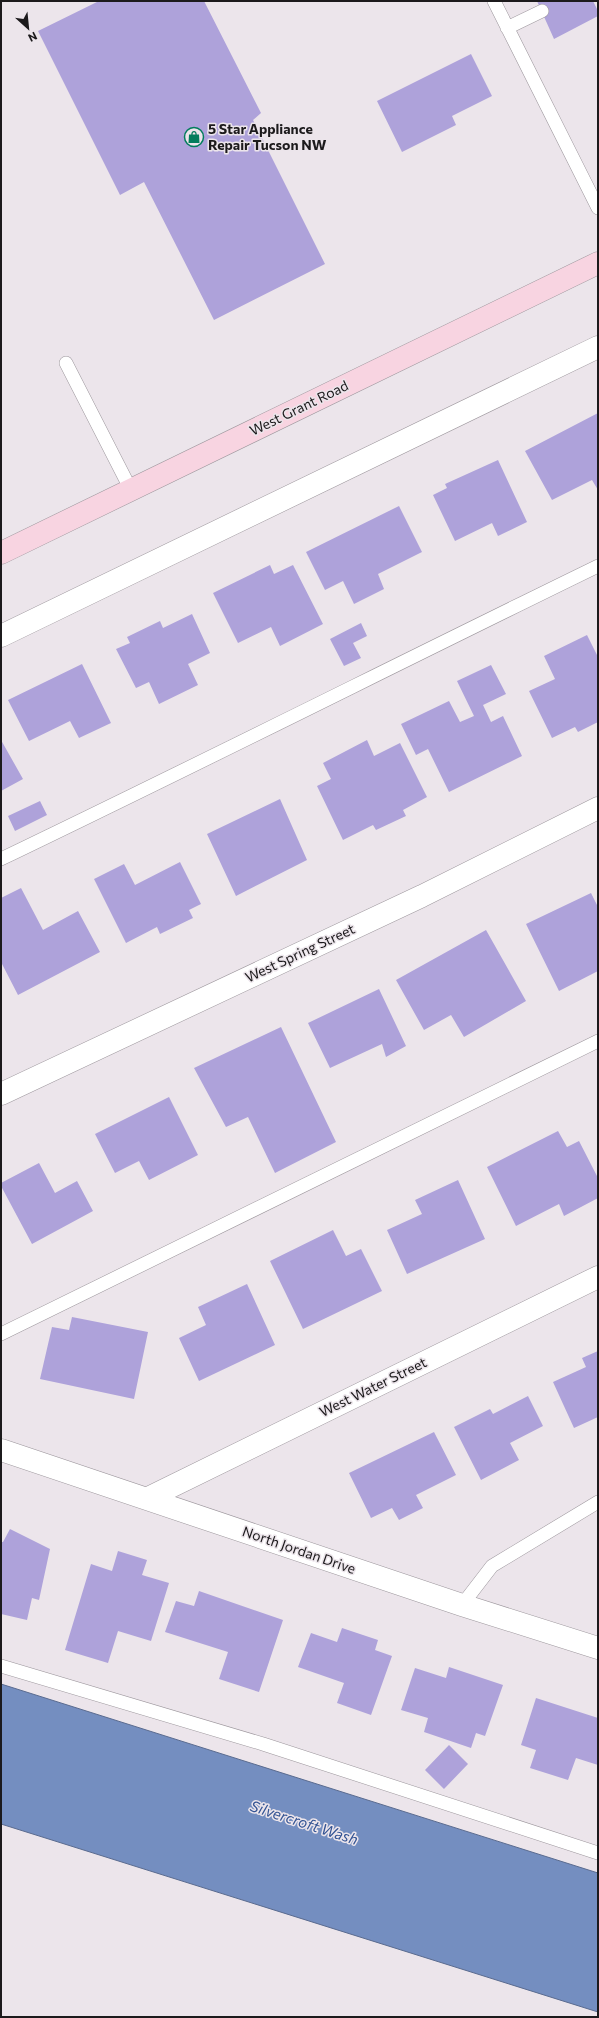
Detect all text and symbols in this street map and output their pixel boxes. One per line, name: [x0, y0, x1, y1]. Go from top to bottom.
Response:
north arrow: [8, 8, 48, 48]
text: N: [26, 30, 39, 45]
place label: 5 Star Appliance Repair Tucson NW: [208, 120, 327, 153]
shop icon: 5 Star Appliance Repair Tucson NW: [183, 126, 205, 148]
street label: West Grant Road: [247, 376, 351, 439]
street label: West Spring Street: [242, 920, 358, 985]
street label: West Water Street: [316, 1353, 429, 1420]
street label: North Jordan Drive: [240, 1522, 358, 1577]
water label: Silvercroft Wash: [248, 1796, 361, 1848]

